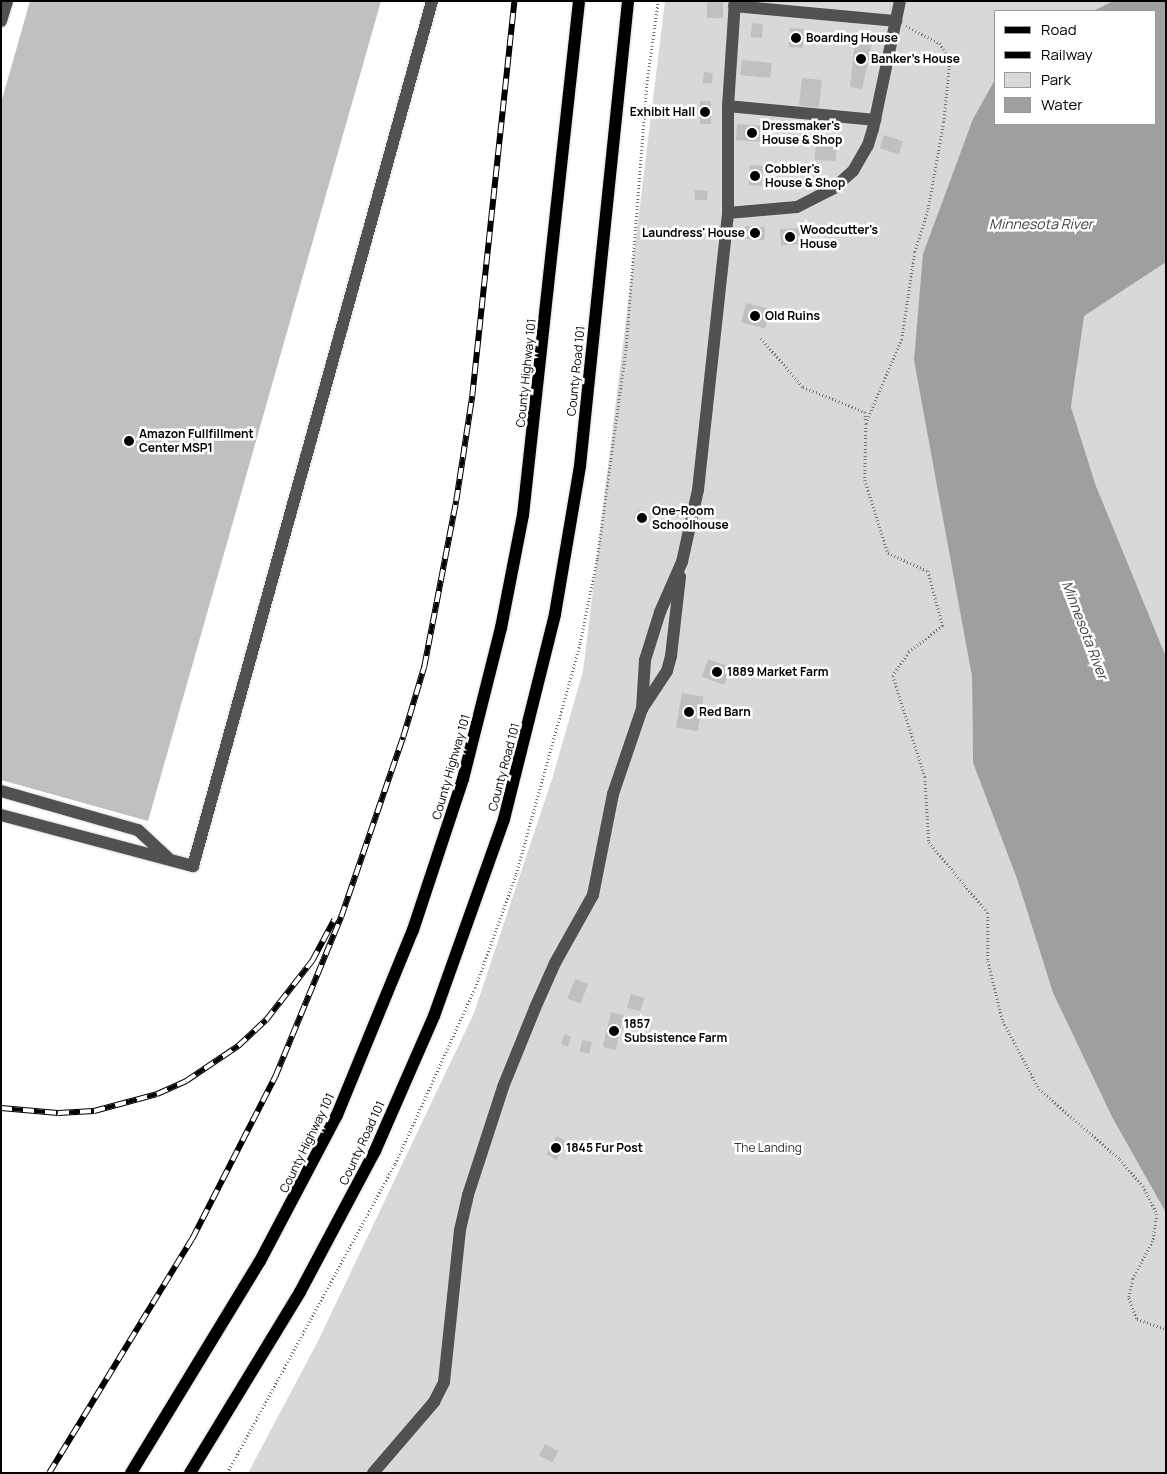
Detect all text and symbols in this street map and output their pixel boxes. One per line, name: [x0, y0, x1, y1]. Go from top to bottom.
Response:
legend: [994, 10, 1157, 125]
text: Road: [1041, 19, 1077, 40]
place label: Boarding House: [806, 31, 898, 45]
marker: Boarding House: [790, 32, 802, 44]
text: Railway: [1041, 44, 1093, 65]
place label: Banker's House: [871, 52, 960, 66]
marker: Banker's House: [855, 53, 867, 65]
text: Park: [1041, 69, 1071, 90]
text: Water: [1041, 94, 1083, 115]
place label: Exhibit Hall: [630, 105, 695, 119]
marker: Exhibit Hall: [699, 106, 711, 118]
place label: Dressmaker's House & Shop: [762, 119, 842, 147]
marker: Dressmaker's House & Shop: [746, 127, 758, 139]
place label: Cobbler's House & Shop: [765, 162, 845, 190]
marker: Cobbler's House & Shop: [749, 170, 761, 182]
water label: Minnesota River: [989, 216, 1093, 232]
place label: Woodcutter's House: [800, 223, 878, 251]
place label: Laundress' House: [642, 226, 745, 240]
marker: Laundress' House: [749, 227, 761, 239]
marker: Woodcutter's House: [784, 231, 796, 243]
place label: Old Ruins: [765, 309, 820, 323]
marker: Old Ruins: [749, 310, 761, 322]
street label: County Highway 101: [513, 318, 539, 428]
street label: County Road 101: [564, 325, 588, 417]
place label: Amazon Fullfillment Center MSP1: [139, 427, 254, 455]
marker: Amazon Fullfillment Center MSP1: [123, 435, 135, 447]
place label: One-Room Schoolhouse: [652, 504, 729, 532]
marker: One-Room Schoolhouse: [636, 512, 648, 524]
water label: Minnesota River: [1059, 579, 1111, 681]
place label: 1889 Market Farm: [727, 665, 828, 679]
marker: 1889 Market Farm: [711, 666, 723, 678]
place label: Red Barn: [699, 705, 751, 719]
marker: Red Barn: [683, 706, 695, 718]
street label: County Highway 101: [429, 713, 473, 821]
street label: County Road 101: [485, 721, 523, 813]
place label: 1857 Subsistence Farm: [624, 1017, 727, 1045]
marker: 1857 Subsistence Farm: [608, 1025, 620, 1037]
street label: County Highway 101: [277, 1091, 337, 1195]
street label: County Road 101: [336, 1099, 388, 1187]
place label: 1845 Fur Post: [566, 1141, 643, 1155]
park label: The Landing: [734, 1141, 802, 1155]
marker: 1845 Fur Post: [550, 1142, 562, 1154]

